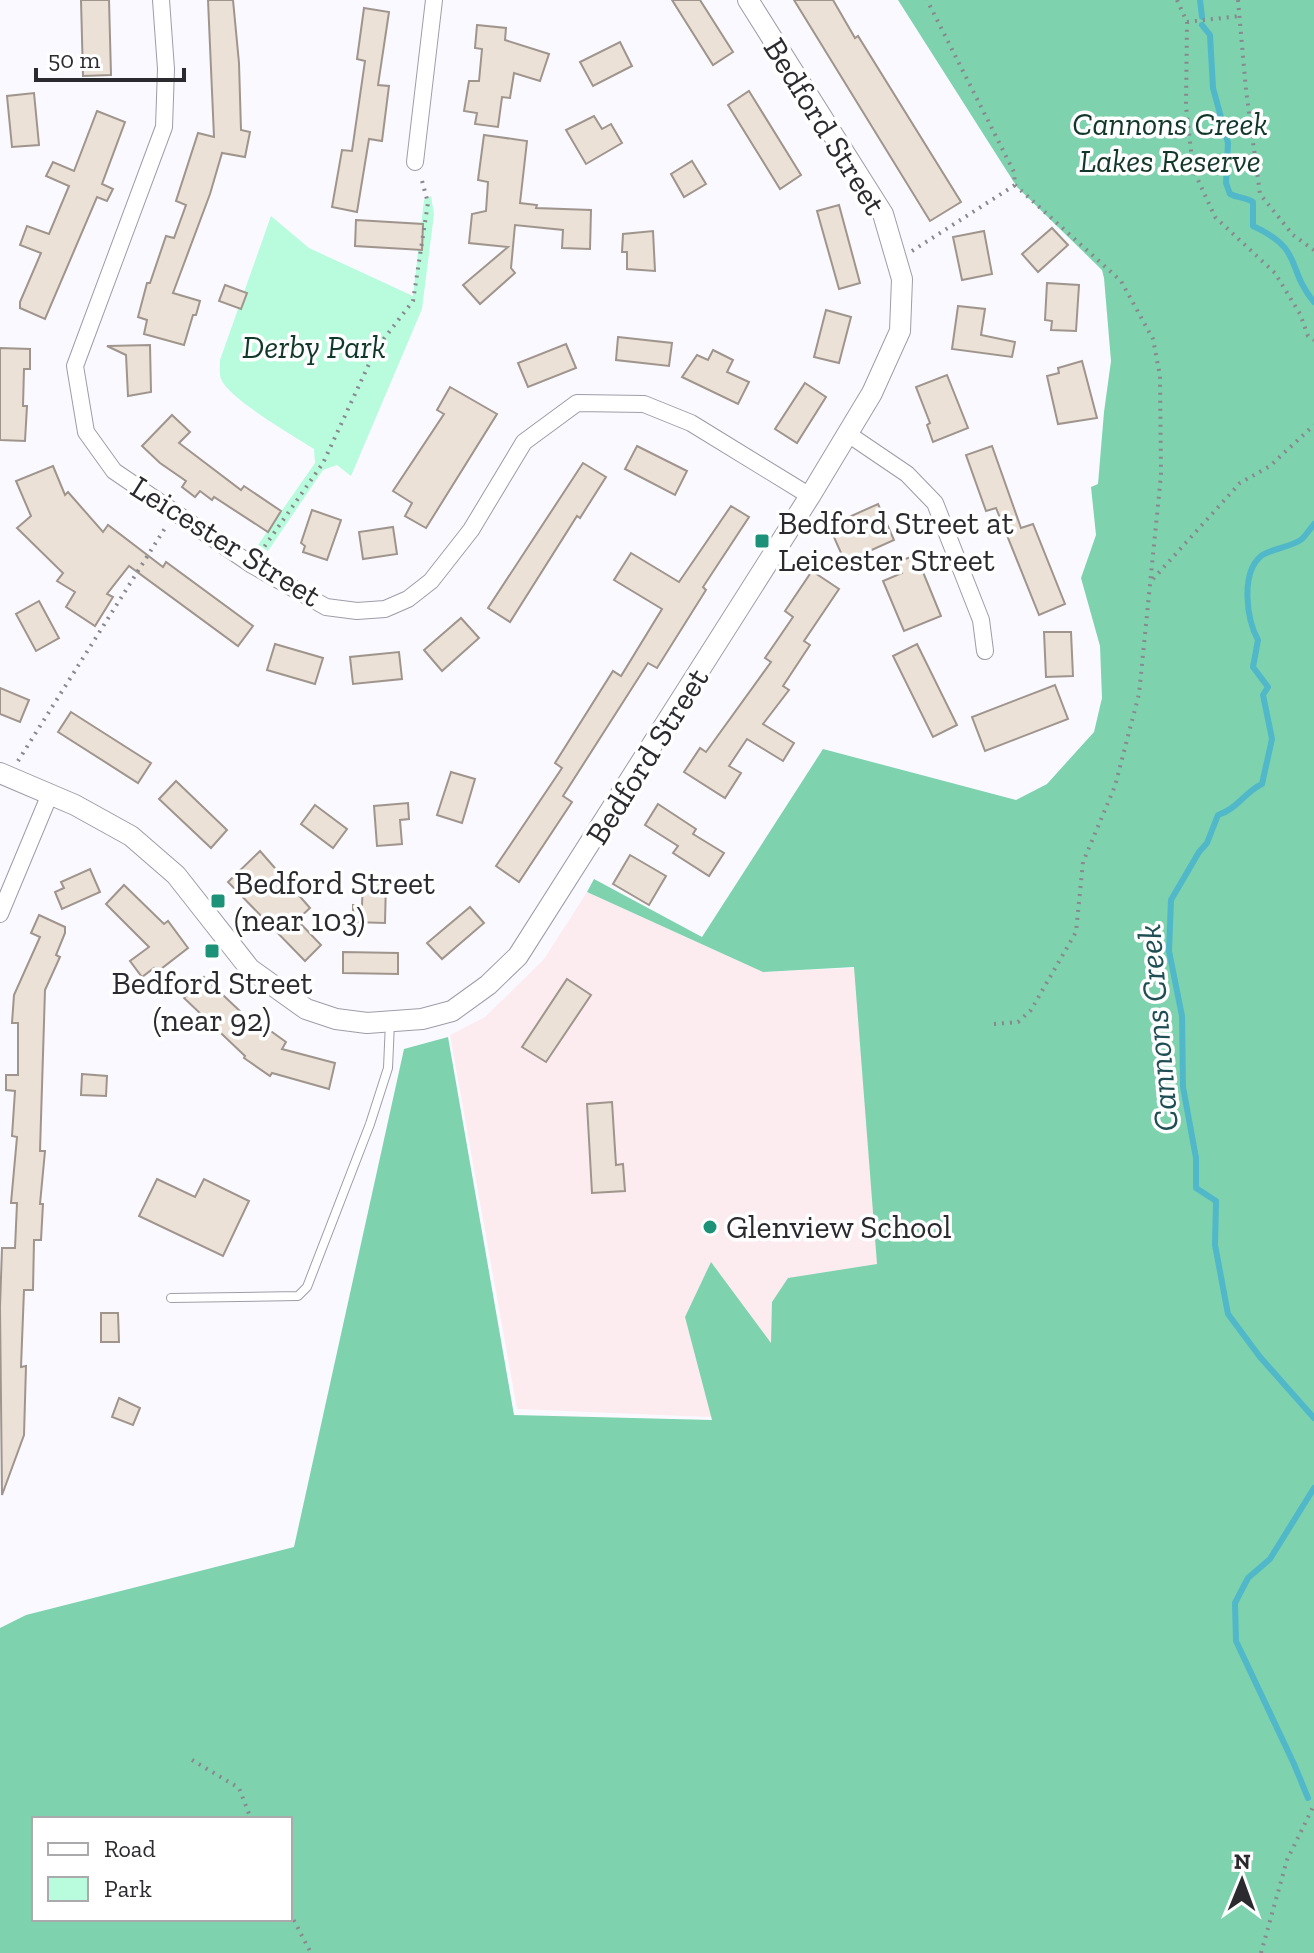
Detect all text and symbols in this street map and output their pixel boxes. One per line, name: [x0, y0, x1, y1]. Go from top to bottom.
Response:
street label: Bedford Street: [756, 31, 894, 221]
scale bar: [36, 32, 184, 82]
text: 50 m: [48, 45, 101, 74]
park label: Cannons Creek Lakes Reserve: [1072, 105, 1268, 180]
park label: Derby Park: [242, 328, 386, 366]
street label: Leicester Street: [124, 467, 328, 615]
place label: Bedford Street at Leicester Street: [778, 504, 1014, 579]
marker: Bedford Street at Leicester Street: [753, 532, 771, 550]
street label: Bedford Street: [578, 661, 716, 851]
place label: Bedford Street (near 103): [234, 864, 435, 939]
marker: Bedford Street (near 103): [209, 892, 227, 910]
water label: Cannons Creek: [1128, 923, 1187, 1133]
marker: Bedford Street (near 92): [203, 942, 221, 960]
place label: Bedford Street (near 92): [112, 964, 313, 1039]
place label: Glenview School: [726, 1208, 951, 1246]
marker: Glenview School: [701, 1218, 719, 1236]
legend: [32, 1817, 292, 1921]
text: Road: [104, 1834, 156, 1863]
north arrow: [1202, 1841, 1282, 1921]
text: N: [1234, 1848, 1251, 1875]
text: Park: [104, 1874, 152, 1903]

